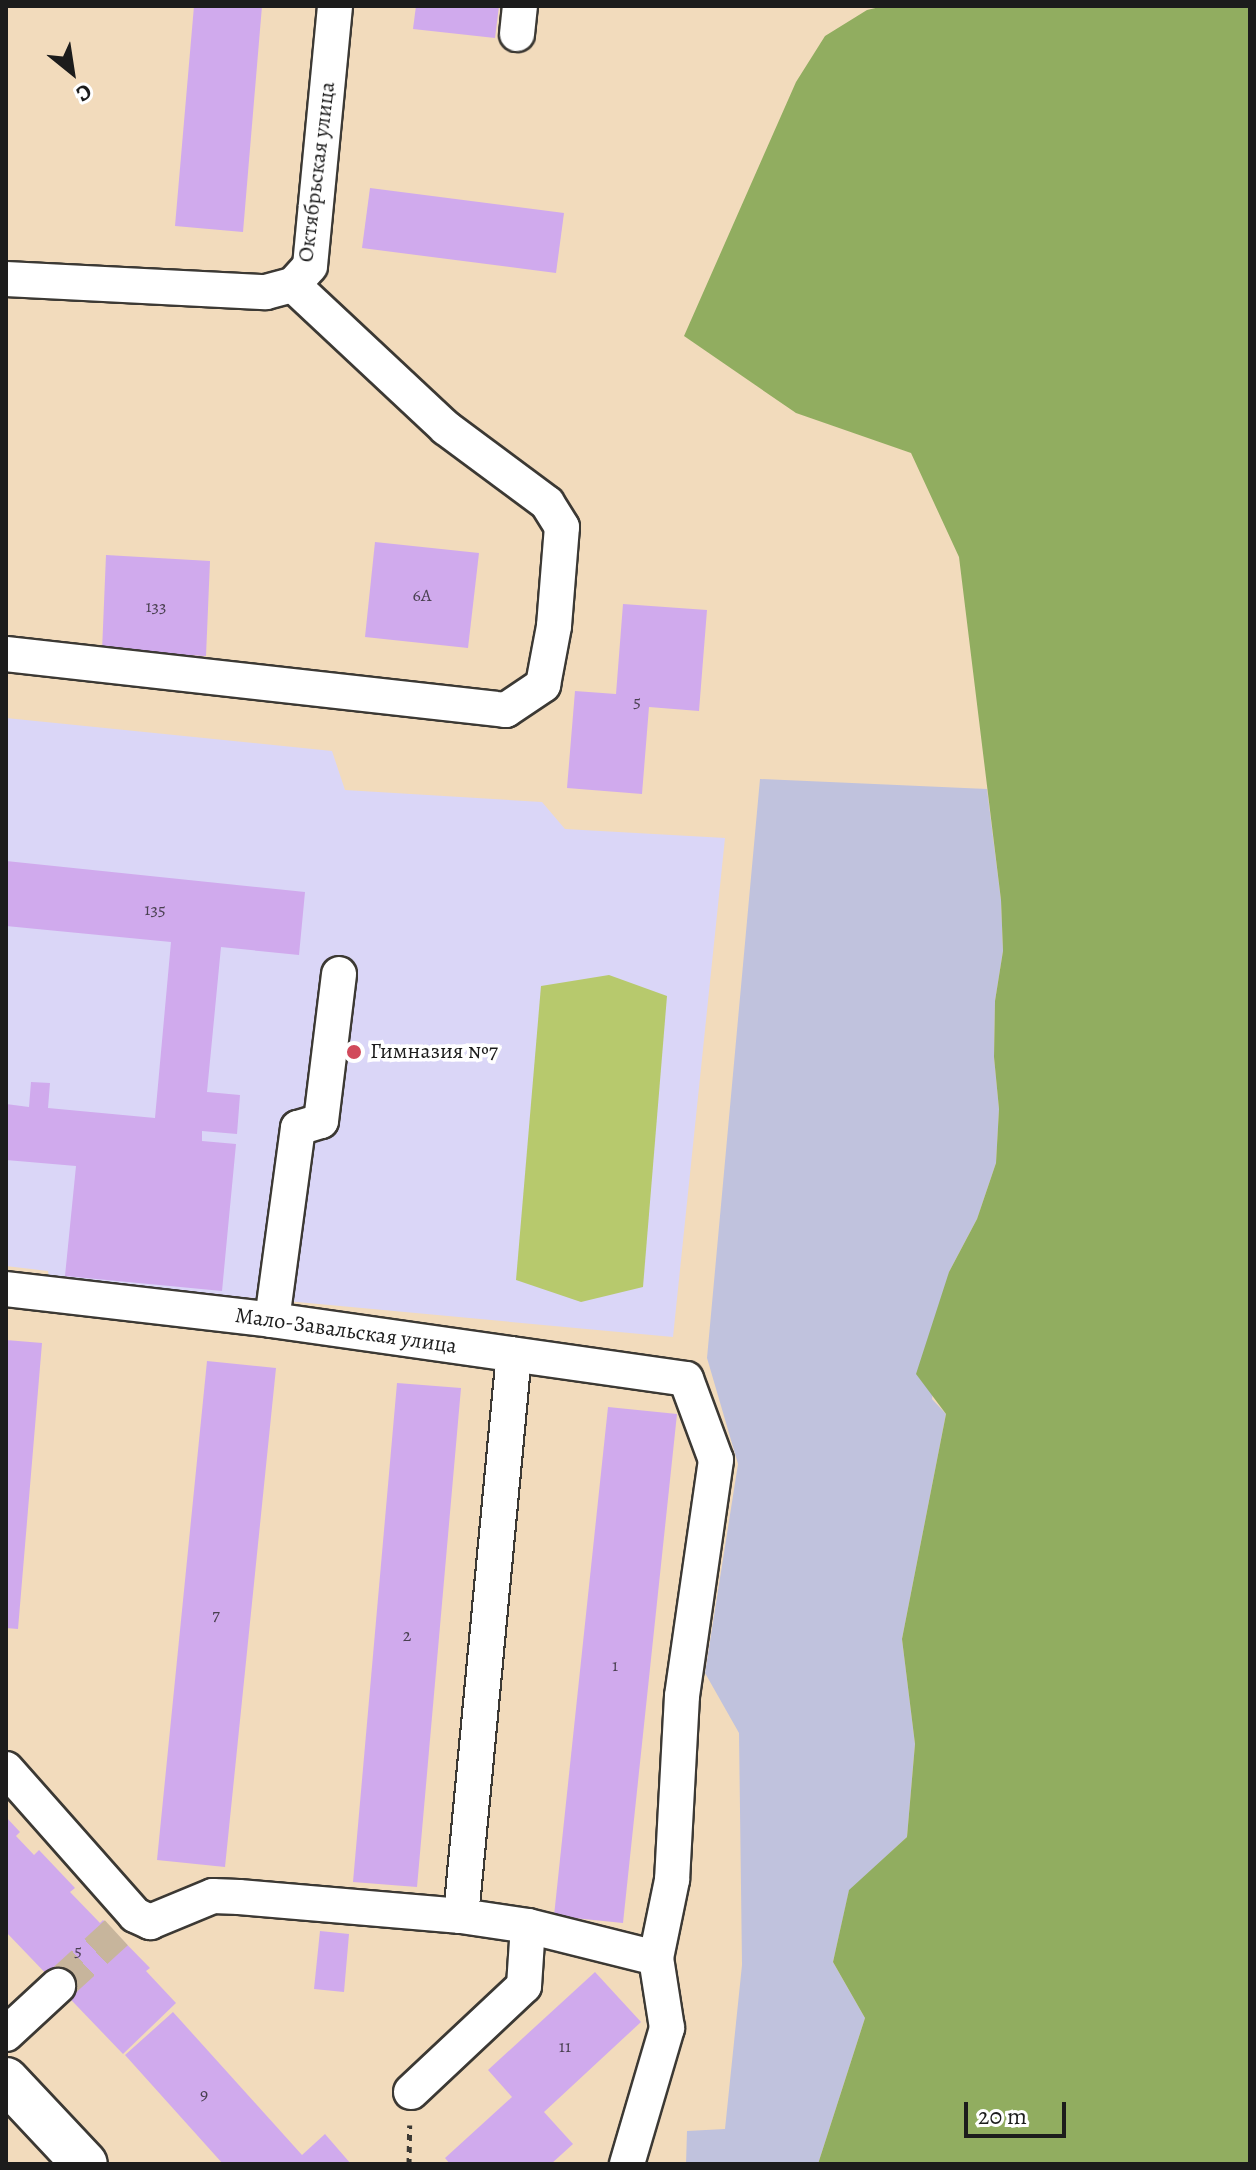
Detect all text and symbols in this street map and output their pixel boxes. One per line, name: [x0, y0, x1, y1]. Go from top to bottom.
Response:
north arrow: [32, 32, 112, 112]
text: С: [71, 76, 97, 109]
street label: Октябрьская улица: [293, 80, 341, 264]
house number: 6А: [413, 584, 431, 606]
house number: 133: [145, 595, 167, 617]
house number: 5: [633, 690, 641, 712]
house number: 135: [144, 898, 166, 920]
place label: Гимназия №7: [370, 1039, 498, 1065]
marker: Гимназия №7: [345, 1043, 363, 1061]
street label: Мало-Завальская улица: [233, 1302, 459, 1360]
house number: 7: [212, 1603, 220, 1625]
house number: 2: [403, 1624, 411, 1646]
house number: 1: [612, 1654, 618, 1676]
house number: 5: [74, 1939, 82, 1961]
house number: 11: [559, 2035, 571, 2057]
house number: 9: [200, 2083, 208, 2105]
scale bar: [968, 2086, 1070, 2136]
text: 20 m: [978, 2100, 1027, 2132]

